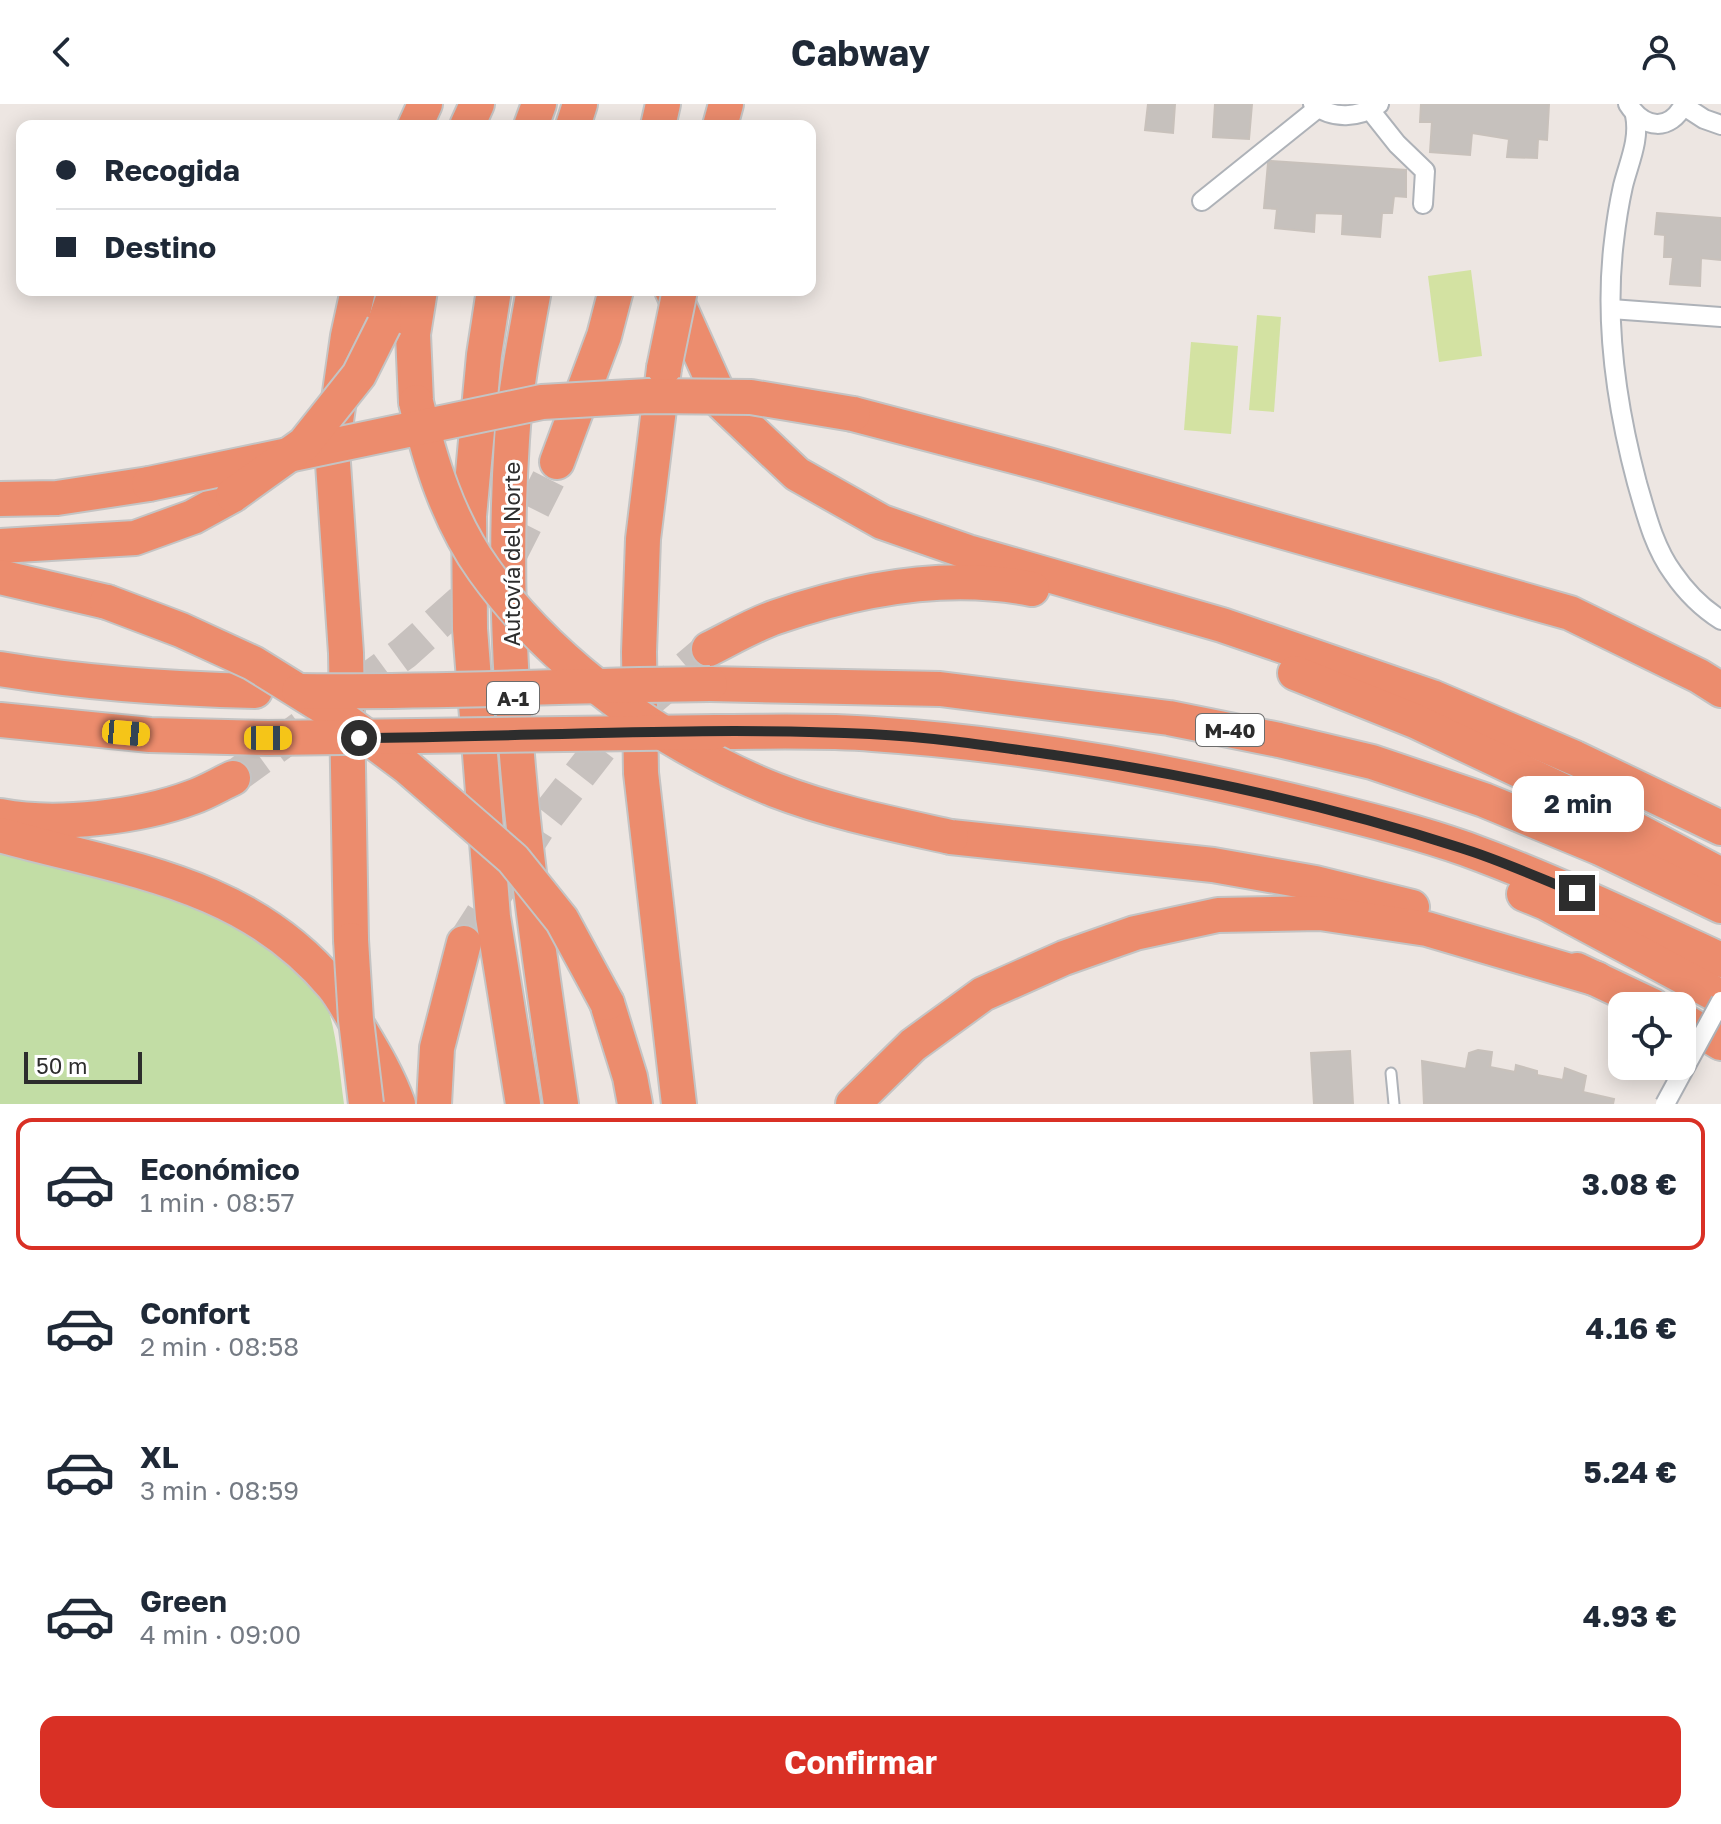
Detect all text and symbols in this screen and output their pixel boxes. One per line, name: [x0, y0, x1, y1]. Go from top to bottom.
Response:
icon: back: [40, 30, 84, 74]
icon: person: [1637, 30, 1681, 74]
text: Cabway: [791, 31, 930, 74]
text: Recogida: [104, 152, 240, 188]
text: Destino: [104, 229, 216, 265]
street label: Autovía del Norte: [498, 462, 525, 646]
road number: A-1: [487, 682, 539, 714]
road number: M-40: [1196, 714, 1264, 746]
car: [101, 719, 151, 747]
route start: [341, 720, 377, 756]
car: [244, 726, 292, 750]
callout: 2 min: [1511, 777, 1643, 833]
text: 2 min: [1544, 788, 1612, 819]
route end: [1559, 875, 1595, 911]
map controls: [1608, 992, 1696, 1080]
button: locate: [1608, 992, 1696, 1080]
scale bar: [24, 1048, 142, 1084]
text: 50 m: [36, 1052, 87, 1079]
icon: car: [44, 1148, 116, 1220]
text: Económico: [140, 1151, 300, 1187]
text: 3.08 €: [1582, 1166, 1677, 1202]
text: 1 min · 08:57: [140, 1187, 295, 1218]
icon: car: [44, 1292, 116, 1364]
text: Confort: [140, 1295, 251, 1331]
text: 4.16 €: [1586, 1310, 1677, 1346]
text: 2 min · 08:58: [140, 1331, 299, 1362]
icon: car: [44, 1436, 116, 1508]
text: XL: [140, 1439, 179, 1475]
text: 5.24 €: [1583, 1454, 1677, 1490]
text: 3 min · 08:59: [140, 1475, 299, 1506]
icon: car: [44, 1580, 116, 1652]
text: Green: [140, 1583, 227, 1619]
text: 4.93 €: [1583, 1598, 1677, 1634]
text: 4 min · 09:00: [140, 1619, 301, 1650]
button: Confirmar: [40, 1716, 1681, 1808]

